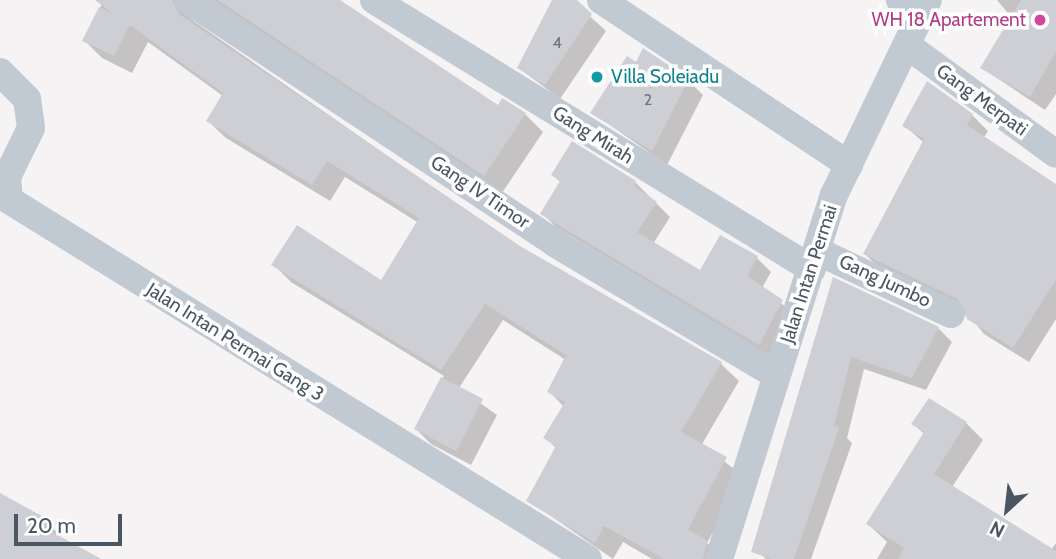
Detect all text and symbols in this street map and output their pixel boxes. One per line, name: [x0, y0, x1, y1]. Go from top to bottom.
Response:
place label: WH 18 Apartement: [872, 9, 1026, 31]
marker: WH 18 Apartement: [1032, 12, 1048, 28]
house number: 4: [552, 33, 562, 53]
street label: Gang Merpati: [932, 59, 1032, 141]
place label: Villa Soleiadu: [611, 66, 719, 88]
marker: Villa Soleiadu: [589, 69, 605, 85]
house number: 2: [644, 90, 652, 110]
street label: Gang Mirah: [548, 101, 638, 169]
street label: Gang IV Timor: [426, 151, 534, 233]
street label: Jalan Intan Permai: [776, 202, 842, 346]
street label: Gang Jumbo: [836, 250, 934, 312]
street label: Jalan Intan Permai Gang 3: [142, 278, 328, 406]
north arrow: [972, 475, 1042, 545]
scale bar: [18, 500, 126, 544]
text: 20 m: [27, 513, 76, 538]
text: N: [986, 516, 1008, 542]

